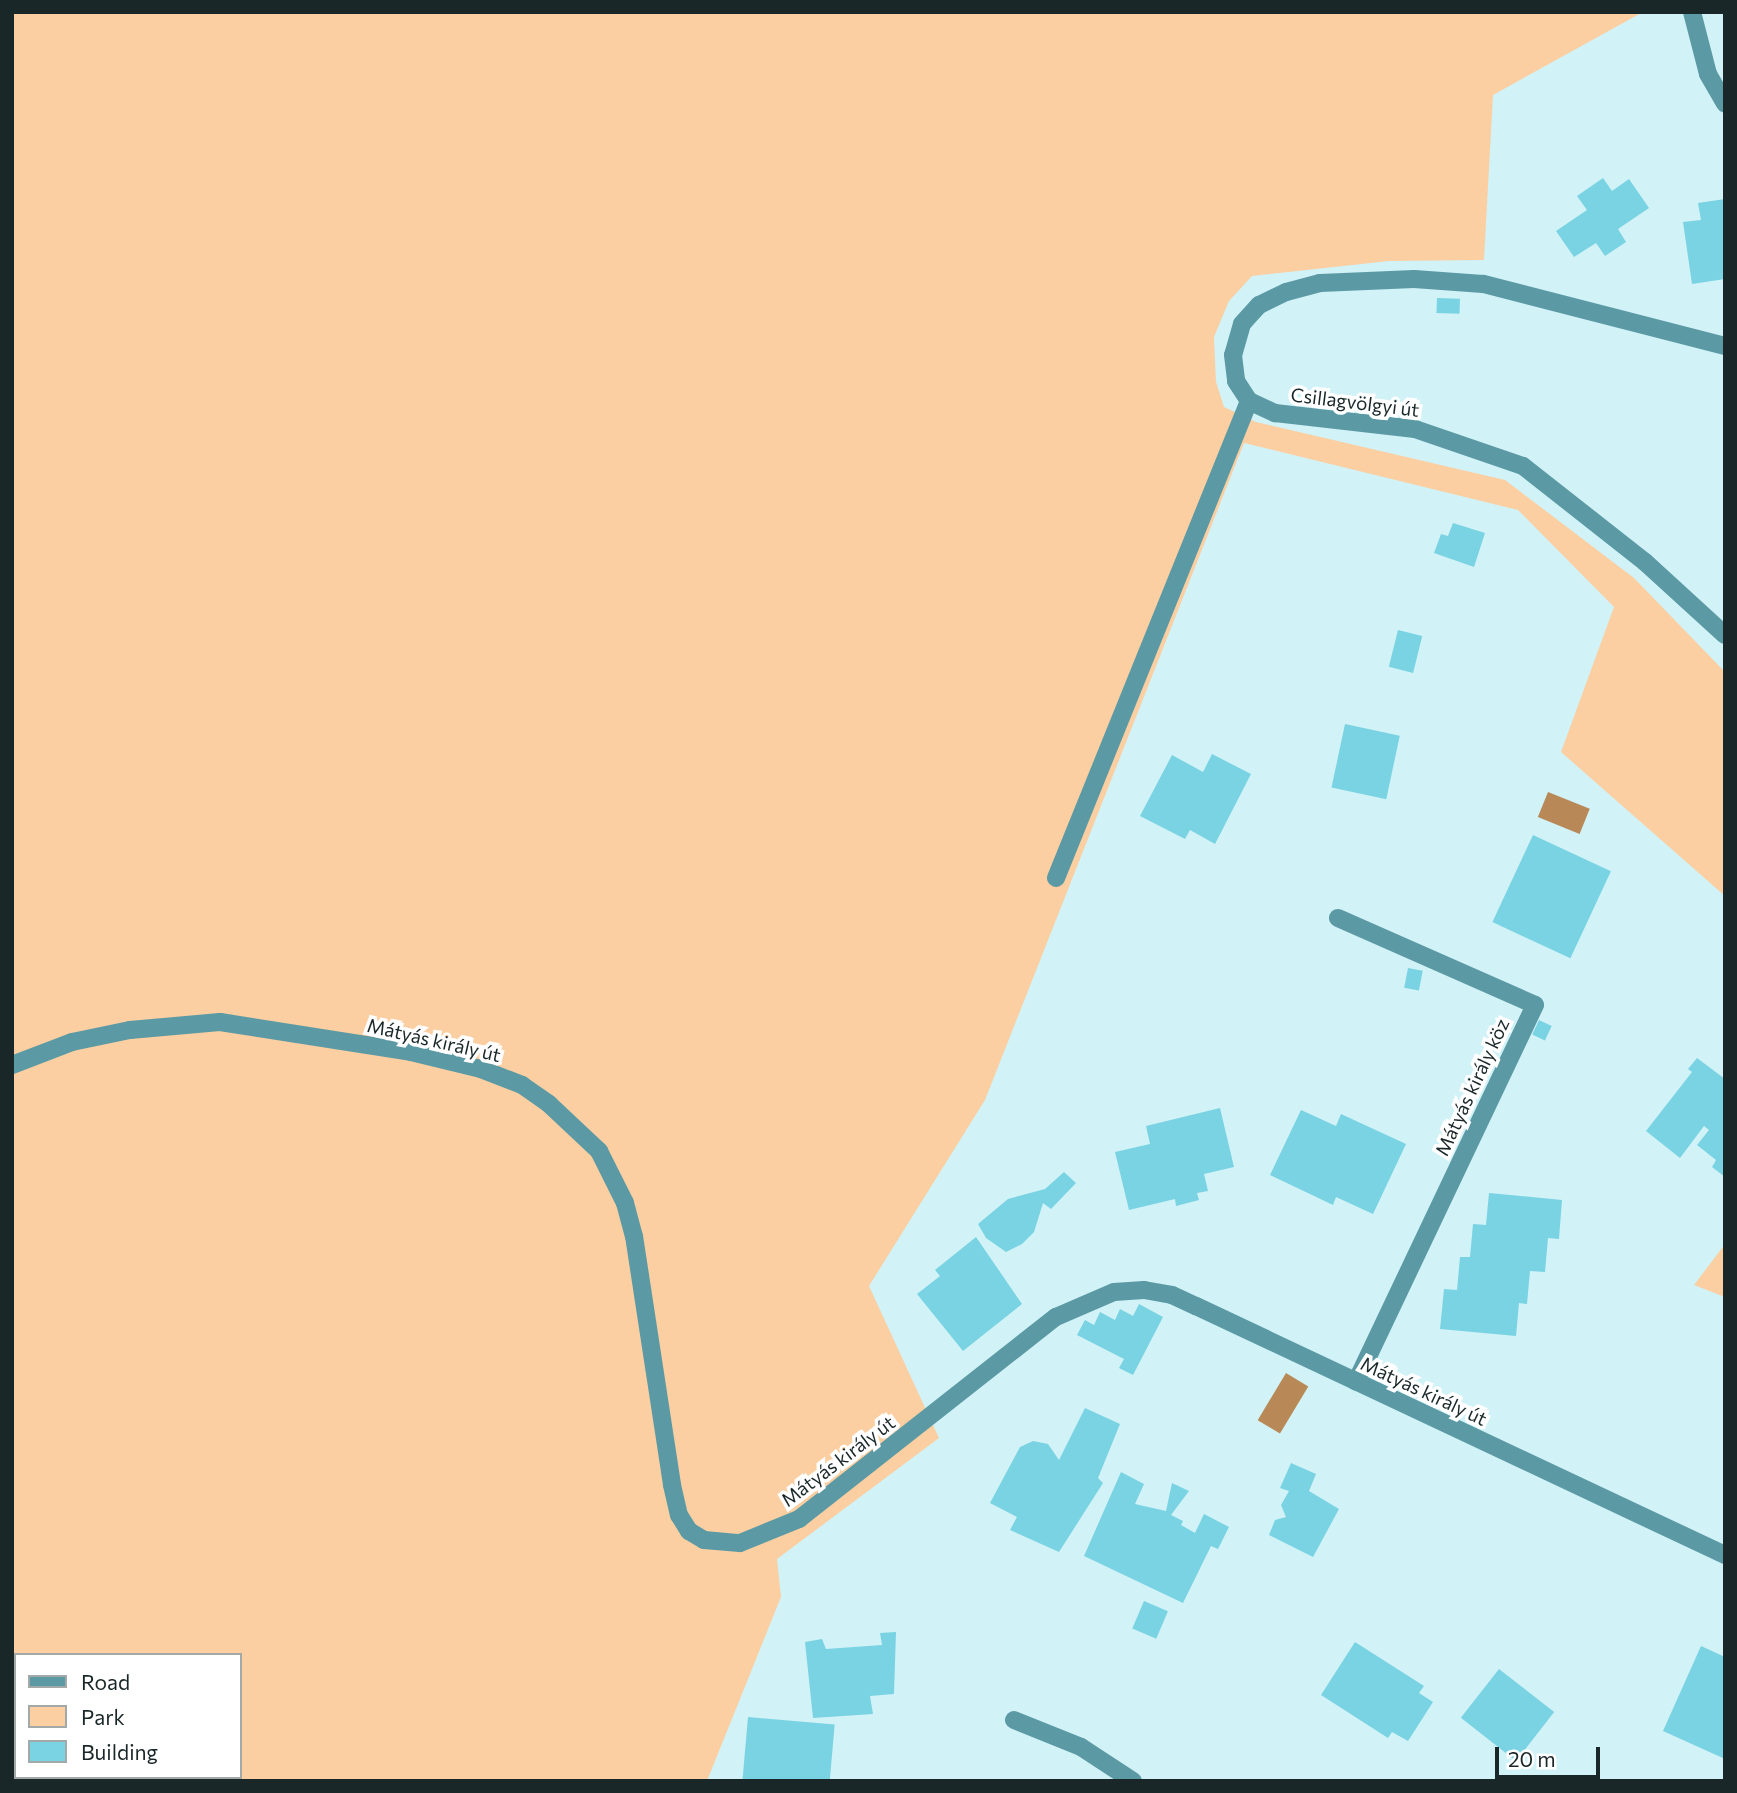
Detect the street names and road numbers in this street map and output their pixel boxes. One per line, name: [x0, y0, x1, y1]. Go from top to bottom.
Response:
street label: Csillagvölgyi út: [1290, 383, 1420, 421]
street label: Mátyás király út: [365, 1014, 503, 1066]
street label: Mátyás király köz: [1430, 1015, 1514, 1159]
street label: Mátyás király út: [1357, 1352, 1491, 1430]
street label: Mátyás király út: [777, 1411, 899, 1511]

